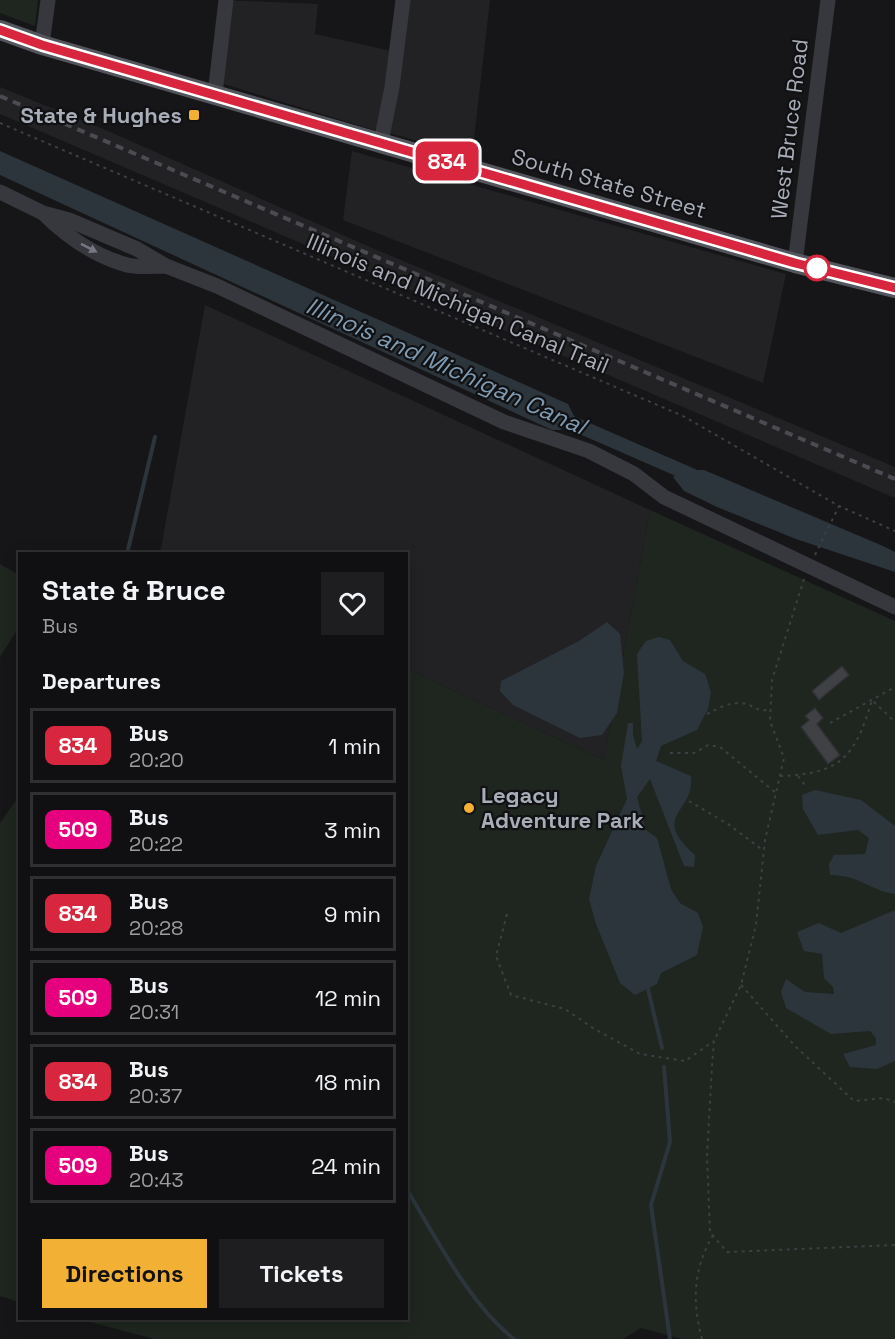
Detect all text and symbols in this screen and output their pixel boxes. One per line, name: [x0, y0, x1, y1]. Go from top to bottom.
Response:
street label: West Bruce Road: [764, 37, 814, 221]
place label: State & Hughes: [20, 101, 182, 129]
marker: State & Hughes: [187, 108, 201, 122]
line badge: 834: [412, 142, 482, 180]
street label: South State Street: [509, 142, 709, 224]
text: 834: [428, 148, 466, 175]
street label: Illinois and Michigan Canal Trail: [303, 227, 613, 379]
one-way arrow: [81, 243, 98, 253]
unlabelled marker: [804, 255, 830, 281]
water label: Illinois and Michigan Canal: [302, 291, 590, 441]
text: State & Bruce: [42, 572, 226, 608]
button: heart: [321, 572, 384, 635]
text: Bus: [42, 613, 78, 639]
text: Departures: [42, 667, 161, 695]
text: Bus: [129, 719, 169, 747]
text: 834: [59, 732, 97, 759]
text: 1 min: [328, 732, 381, 760]
text: 20:20: [129, 747, 184, 773]
place label: Legacy Adventure Park: [481, 781, 644, 834]
marker: Legacy Adventure Park: [462, 801, 476, 815]
text: Bus: [129, 803, 169, 831]
text: 509: [58, 816, 98, 843]
text: 3 min: [324, 816, 381, 844]
text: 20:22: [129, 831, 183, 857]
text: Bus: [129, 887, 169, 915]
text: 834: [59, 900, 97, 927]
text: 9 min: [324, 900, 381, 928]
text: 20:28: [129, 915, 183, 941]
text: Bus: [129, 971, 169, 999]
text: 509: [58, 984, 98, 1011]
text: 12 min: [315, 984, 381, 1012]
text: 20:31: [129, 999, 179, 1025]
text: Bus: [129, 1055, 169, 1083]
text: 834: [59, 1068, 97, 1095]
text: 18 min: [315, 1068, 381, 1096]
text: 20:37: [129, 1083, 182, 1109]
text: Bus: [129, 1139, 169, 1167]
text: 509: [58, 1152, 98, 1179]
text: 24 min: [311, 1152, 381, 1180]
text: 20:43: [129, 1167, 184, 1193]
button: Directions: [42, 1239, 207, 1308]
button: Tickets: [219, 1239, 384, 1308]

